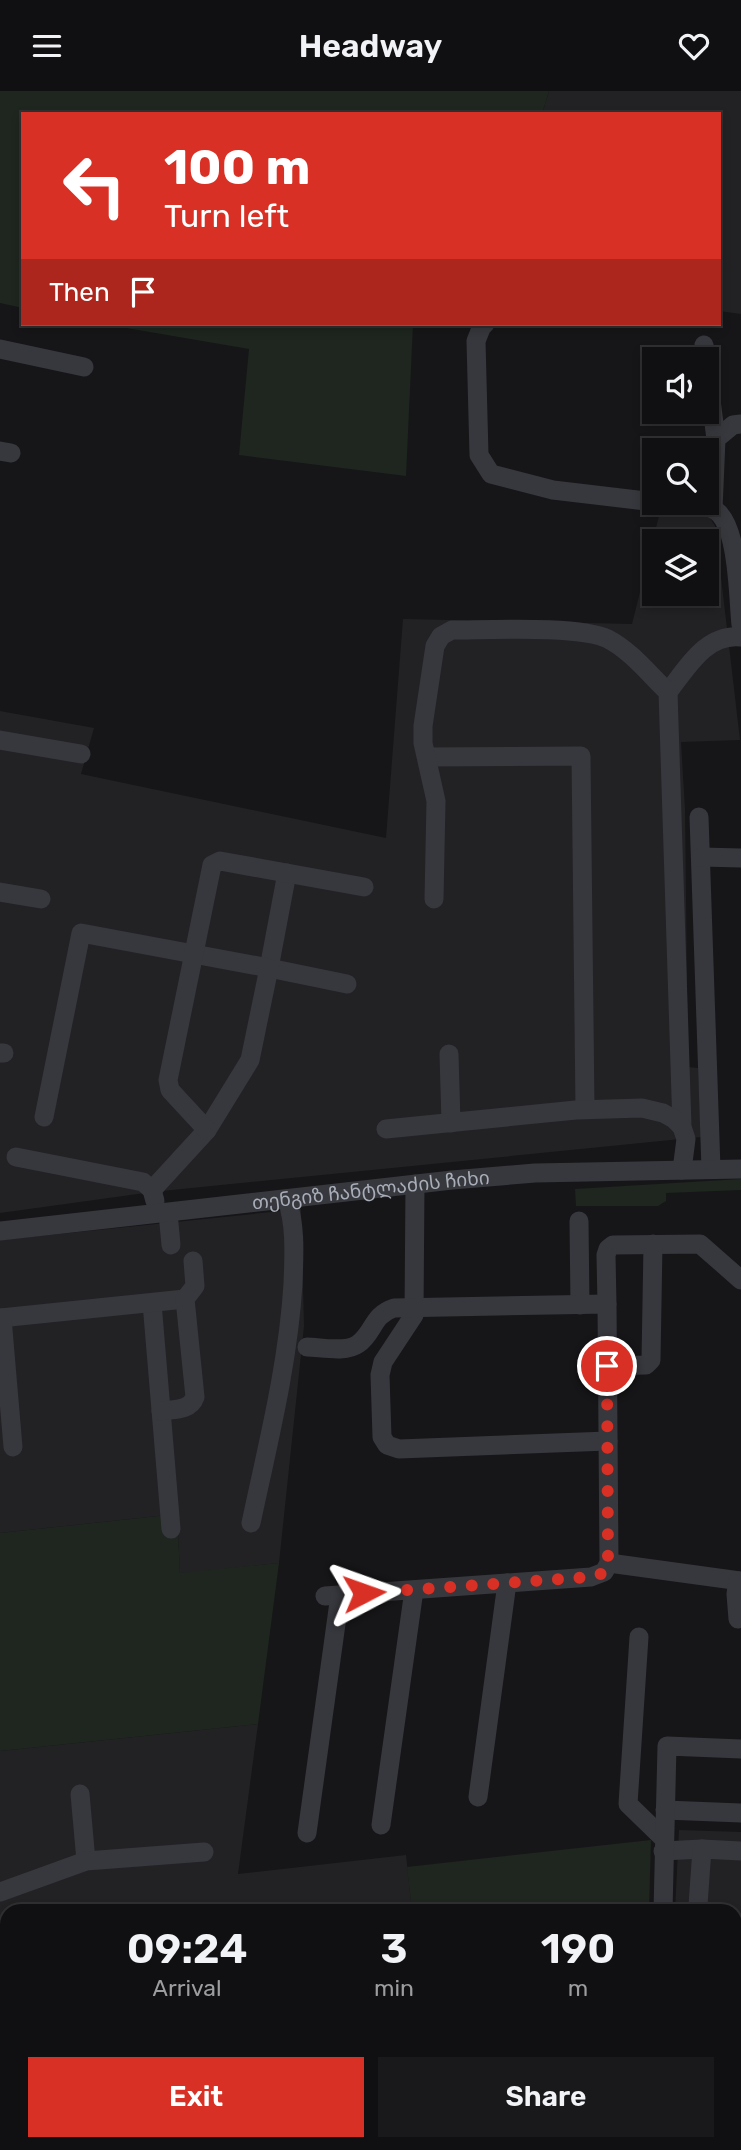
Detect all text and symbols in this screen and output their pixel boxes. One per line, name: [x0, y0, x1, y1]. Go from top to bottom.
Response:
icon: menu: [28, 27, 66, 65]
text: Headway: [299, 27, 442, 65]
icon: heart: [675, 27, 713, 65]
text: 100 m: [164, 138, 310, 196]
icon: left: [49, 140, 140, 231]
text: Turn left: [164, 197, 289, 235]
icon: arrive: [124, 273, 162, 311]
text: Then: [49, 277, 110, 308]
map controls: [642, 347, 719, 606]
button: sound: [642, 347, 719, 424]
button: search: [642, 438, 719, 515]
button: layers: [642, 529, 719, 606]
street label: თენგიზ ჩანტლაძის ჩიხი: [251, 1165, 490, 1214]
pin: [577, 1336, 637, 1396]
icon: arrive: [588, 1347, 626, 1385]
position arrow: [327, 1556, 401, 1630]
text: 09:24: [127, 1924, 247, 1974]
text: 3: [381, 1924, 408, 1974]
text: 190: [541, 1924, 615, 1974]
text: Arrival: [153, 1974, 222, 2002]
text: min: [374, 1974, 414, 2002]
text: m: [568, 1974, 588, 2002]
button: Exit: [28, 2057, 364, 2137]
button: Share: [378, 2057, 714, 2137]

